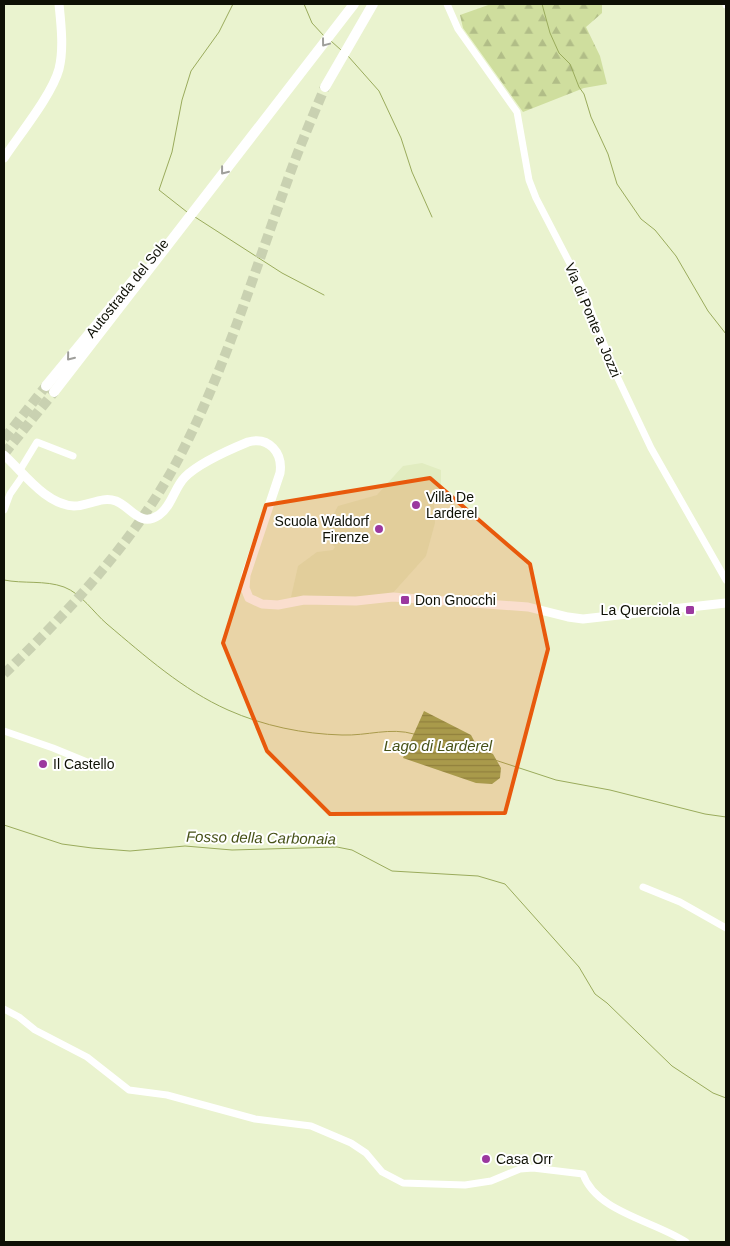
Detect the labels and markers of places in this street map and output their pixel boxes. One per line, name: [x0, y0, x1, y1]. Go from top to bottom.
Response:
place label: Villa De Larderel: [426, 489, 477, 521]
marker: Villa De Larderel: [410, 499, 422, 511]
place label: Scuola Waldorf Firenze: [275, 513, 369, 545]
marker: Scuola Waldorf Firenze: [373, 523, 385, 535]
place label: Don Gnocchi: [415, 592, 496, 608]
marker: Don Gnocchi: [399, 594, 411, 606]
place label: La Querciola: [601, 602, 680, 618]
marker: La Querciola: [684, 604, 696, 616]
place label: Il Castello: [53, 756, 115, 772]
marker: Il Castello: [37, 758, 49, 770]
place label: Casa Orr: [496, 1151, 553, 1167]
marker: Casa Orr: [480, 1153, 492, 1165]

